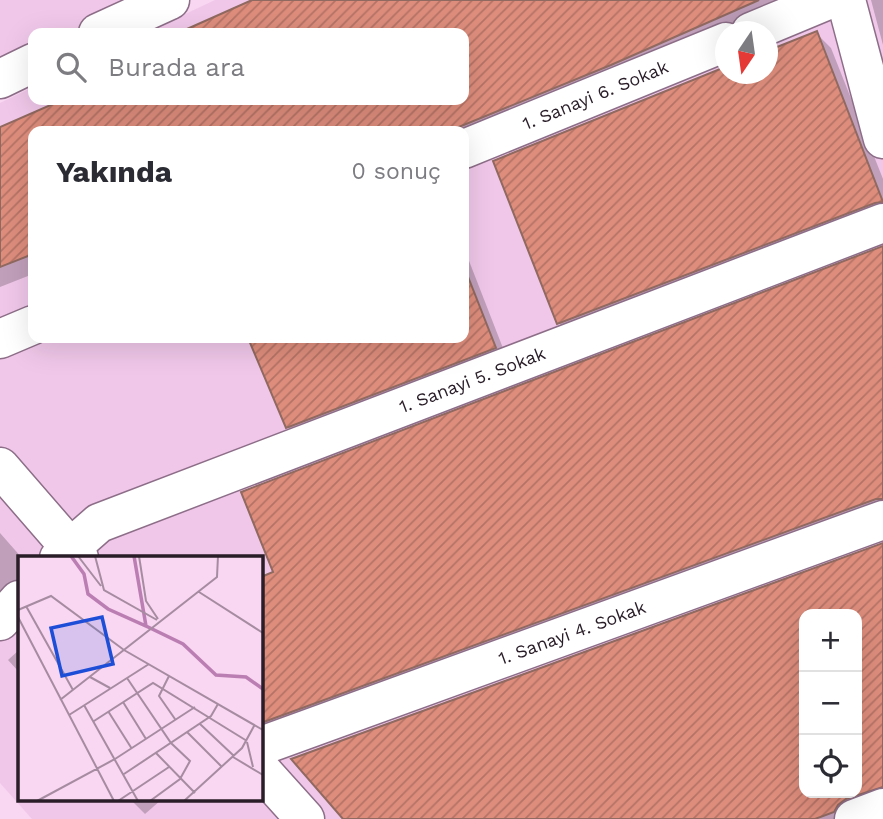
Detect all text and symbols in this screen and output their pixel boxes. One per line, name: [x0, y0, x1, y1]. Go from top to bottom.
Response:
north arrow: [715, 21, 778, 84]
search box: [28, 28, 469, 105]
icon: search: [52, 48, 90, 86]
text: Burada ara: [108, 52, 245, 82]
street label: 1. Sanayi 6. Sokak: [519, 56, 671, 134]
text: Yakında: [56, 154, 172, 189]
text: 0 sonuç: [352, 158, 441, 185]
street label: 1. Sanayi 5. Sokak: [396, 342, 548, 417]
inset map: [18, 556, 262, 802]
street label: 1. Sanayi 4. Sokak: [495, 596, 648, 669]
map controls: [799, 609, 862, 798]
button: +: [799, 609, 862, 672]
button: −: [799, 672, 862, 735]
button: locate: [799, 735, 862, 798]

